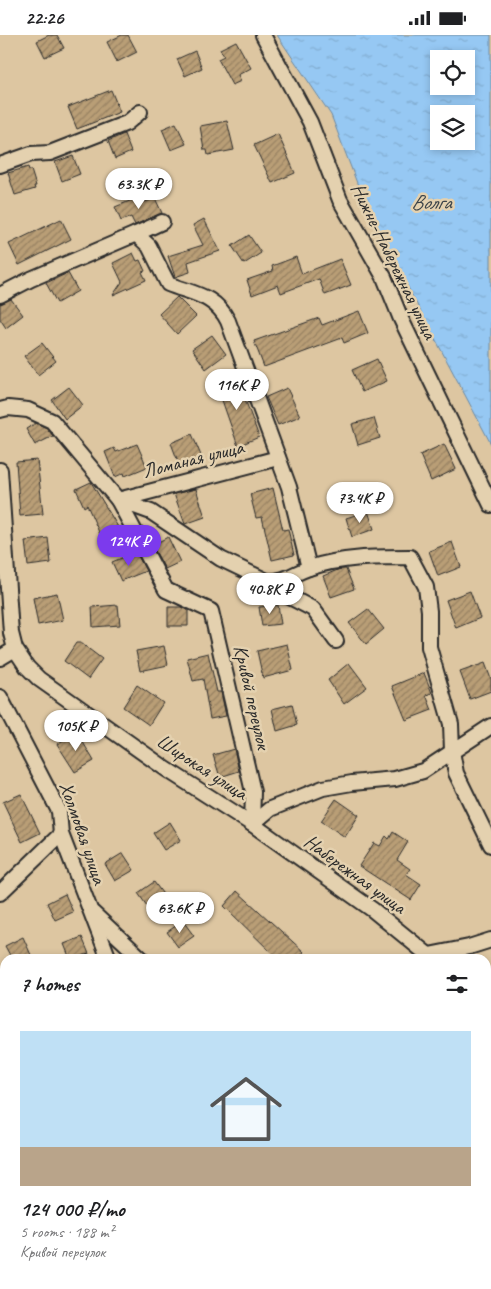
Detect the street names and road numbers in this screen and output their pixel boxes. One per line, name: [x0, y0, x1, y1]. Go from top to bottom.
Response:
street label: Нижне-Набережная улица: [345, 179, 443, 345]
street label: Ломаная улица: [140, 434, 247, 484]
street label: Кривой переулок: [228, 642, 277, 753]
street label: Широкая улица: [152, 728, 253, 806]
street label: Холмовая улица: [54, 779, 113, 889]
street label: Набережная улица: [299, 829, 412, 921]

